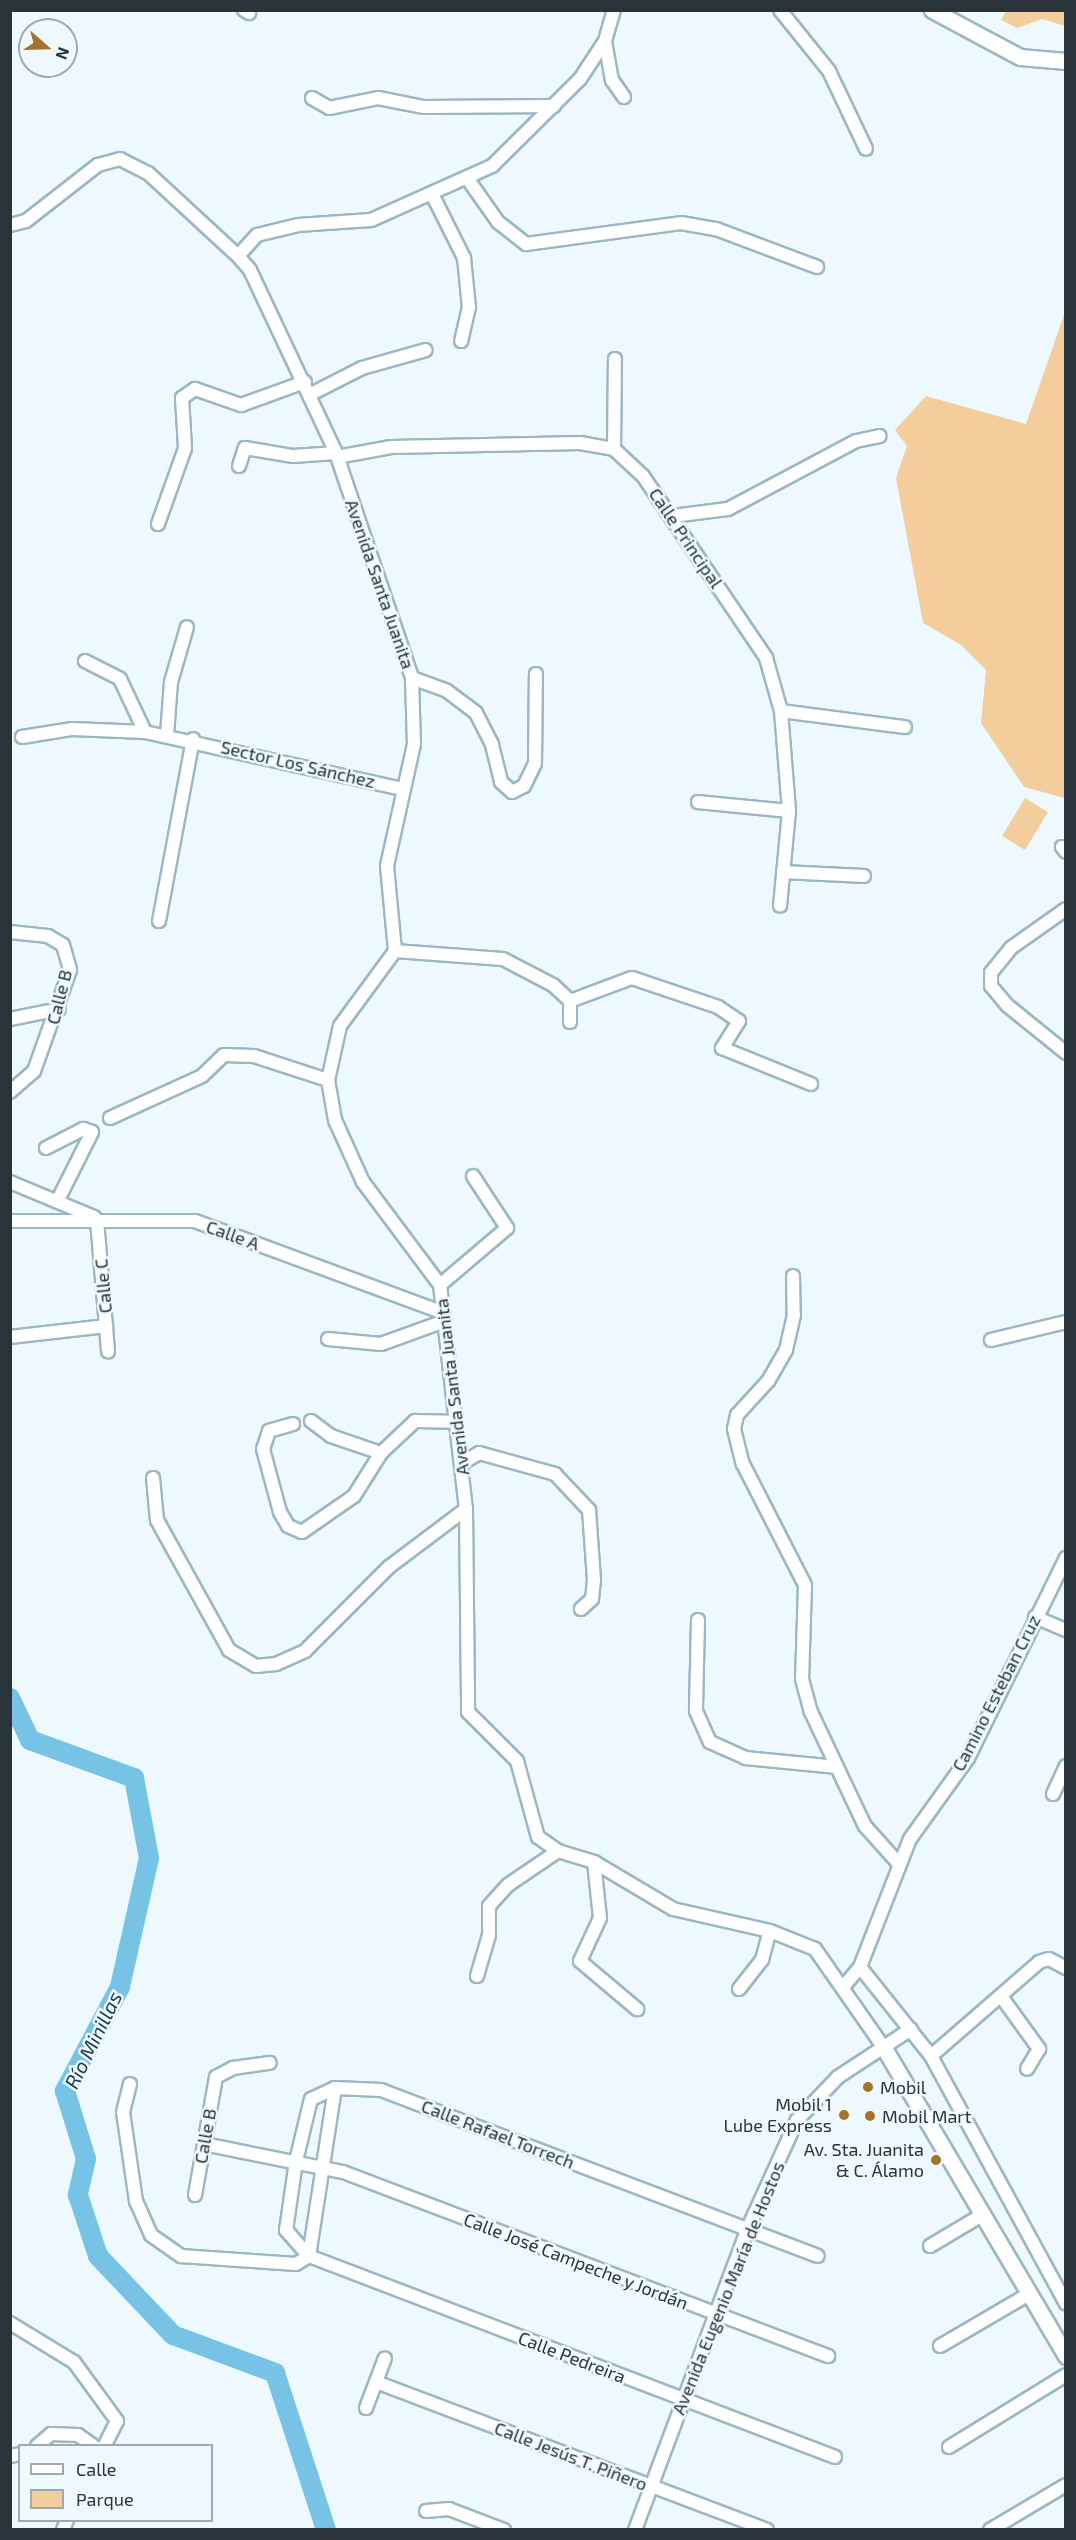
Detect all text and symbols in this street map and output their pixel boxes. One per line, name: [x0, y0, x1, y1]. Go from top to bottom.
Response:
north arrow: [18, 18, 78, 78]
text: N: [53, 45, 74, 62]
street label: Calle Principal: [645, 484, 727, 592]
street label: Avenida Santa Juanita: [341, 496, 419, 672]
street label: Sector Los Sánchez: [219, 736, 377, 792]
street label: Calle B: [42, 967, 76, 1027]
street label: Calle A: [203, 1215, 263, 1255]
street label: Calle C: [90, 1258, 116, 1314]
street label: Avenida Santa Juanita: [430, 1297, 474, 1477]
street label: Camino Esteban Cruz: [947, 1611, 1045, 1775]
water label: Río Minillas: [59, 1987, 127, 2093]
place label: Mobil: [880, 2076, 926, 2098]
marker: Mobil: [861, 2080, 875, 2094]
place label: Mobil 1 Lube Express: [724, 2094, 832, 2136]
street label: Calle Rafael Torrech: [418, 2095, 578, 2173]
place label: Mobil Mart: [882, 2105, 972, 2127]
street label: Calle B: [190, 2107, 220, 2165]
marker: Mobil 1 Lube Express: [837, 2108, 851, 2122]
marker: Mobil Mart: [863, 2109, 877, 2123]
place label: Av. Sta. Juanita & C. Álamo: [803, 2139, 924, 2182]
marker: Av. Sta. Juanita & C. Álamo: [929, 2153, 943, 2167]
street label: Avenida Eugenio María de Hostos: [667, 2158, 789, 2418]
street label: Calle José Campeche y Jordán: [460, 2208, 692, 2314]
street label: Calle Pedreira: [515, 2327, 629, 2387]
street label: Calle Jesús T. Piñero: [491, 2417, 651, 2495]
legend: [18, 2444, 213, 2522]
text: Calle: [76, 2458, 117, 2480]
text: Parque: [76, 2488, 134, 2510]

